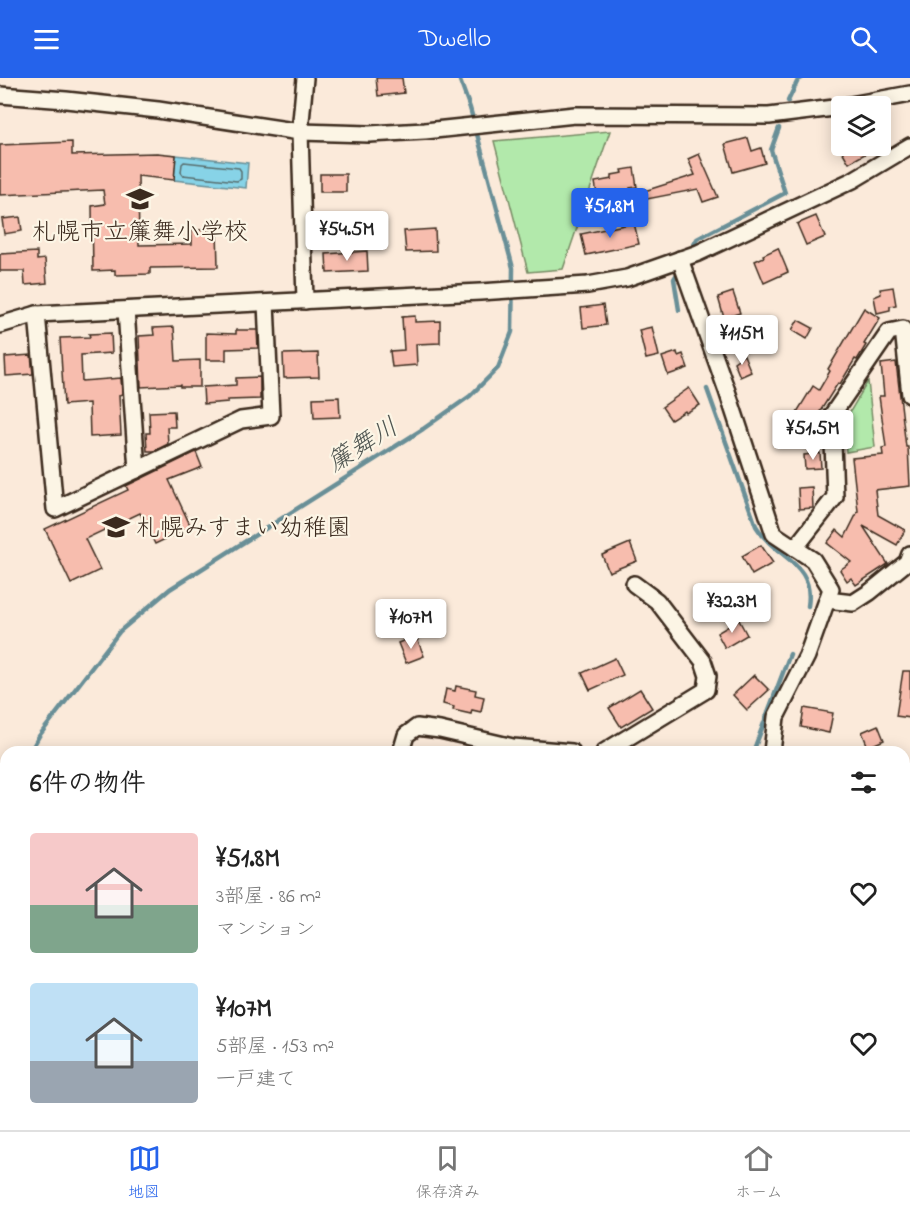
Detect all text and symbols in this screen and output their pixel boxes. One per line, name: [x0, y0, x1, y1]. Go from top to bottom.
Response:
text: Dwello: [419, 20, 491, 59]
icon: menu: [30, 23, 63, 56]
icon: search: [847, 23, 880, 56]
map controls: [831, 96, 891, 156]
button: layers: [831, 96, 891, 156]
school or university icon: 札幌市立簾舞小学校: [125, 184, 155, 214]
pin: ¥51.8M: [561, 188, 659, 239]
text: ¥51.8M: [585, 193, 635, 222]
pin: ¥54.5M: [298, 211, 396, 262]
place label: 札幌市立簾舞小学校: [32, 216, 248, 251]
text: ¥54.5M: [319, 216, 375, 245]
pin: ¥115M: [700, 315, 784, 366]
text: ¥115M: [720, 320, 764, 349]
water label: 簾舞川: [320, 410, 407, 483]
pin: ¥51.5M: [764, 410, 862, 461]
text: ¥51.5M: [786, 415, 840, 444]
school or university icon: 札幌みすまい幼稚園: [101, 512, 131, 542]
place label: 札幌みすまい幼稚園: [136, 512, 351, 547]
pin: ¥32.3M: [683, 583, 781, 634]
text: ¥32.3M: [707, 588, 757, 617]
pin: ¥107M: [369, 599, 453, 650]
text: ¥107M: [389, 604, 433, 633]
text: 6件の物件: [30, 766, 145, 804]
icon: filters: [847, 766, 880, 799]
text: ¥51.8M: [216, 841, 280, 879]
icon: home: [78, 857, 150, 929]
icon: heart: [847, 877, 880, 910]
text: 3部屋 · 86 m²: [216, 883, 321, 912]
text: マンション: [216, 916, 315, 945]
text: ¥107M: [216, 991, 272, 1029]
icon: home: [78, 1007, 150, 1079]
icon: heart: [847, 1027, 880, 1060]
text: 5部屋 · 153 m²: [216, 1033, 334, 1062]
text: 一戸建て: [216, 1066, 296, 1095]
tab: 地図: [128, 1142, 161, 1205]
tab: 保存済み: [416, 1142, 480, 1205]
tab: ホーム: [735, 1142, 782, 1205]

